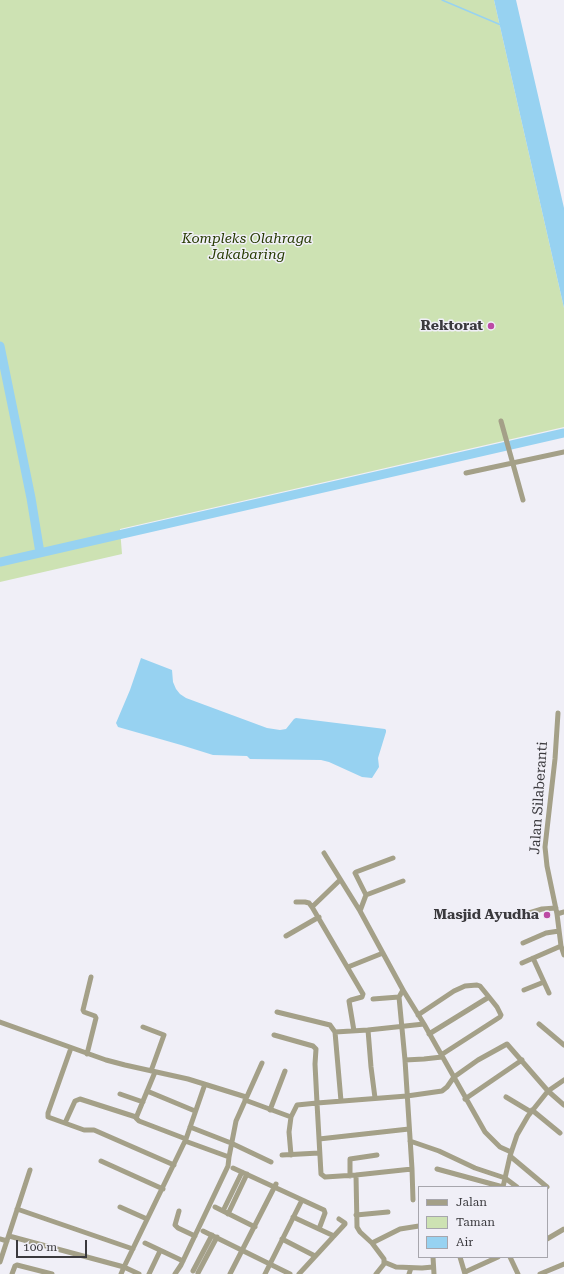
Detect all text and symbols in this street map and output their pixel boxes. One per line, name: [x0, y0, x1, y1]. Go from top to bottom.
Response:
park label: Kompleks Olahraga Jakabaring: [182, 231, 312, 264]
place label: Rektorat: [421, 318, 483, 334]
marker: Rektorat: [486, 321, 496, 331]
street label: Jalan Silaberanti: [527, 741, 551, 855]
place label: Masjid Ayudha: [434, 907, 539, 923]
marker: Masjid Ayudha: [542, 910, 552, 920]
legend: [418, 1186, 548, 1258]
text: Jalan: [456, 1195, 487, 1209]
text: Taman: [456, 1215, 495, 1229]
scale bar: [18, 1232, 89, 1258]
text: Air: [456, 1235, 473, 1249]
text: 100 m: [23, 1240, 57, 1254]

